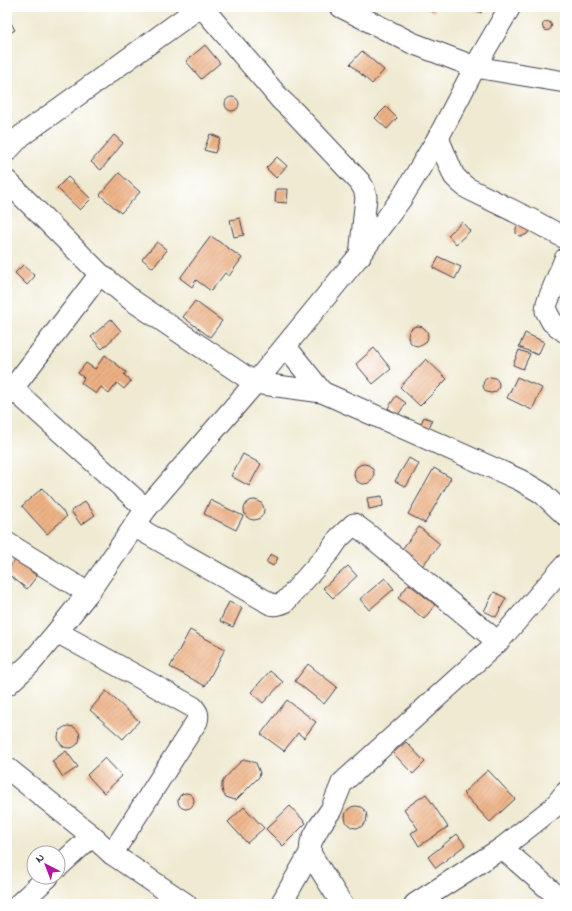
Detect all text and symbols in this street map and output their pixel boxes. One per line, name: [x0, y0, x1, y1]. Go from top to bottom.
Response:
north arrow: [26, 845, 66, 885]
text: N: [32, 850, 48, 867]

